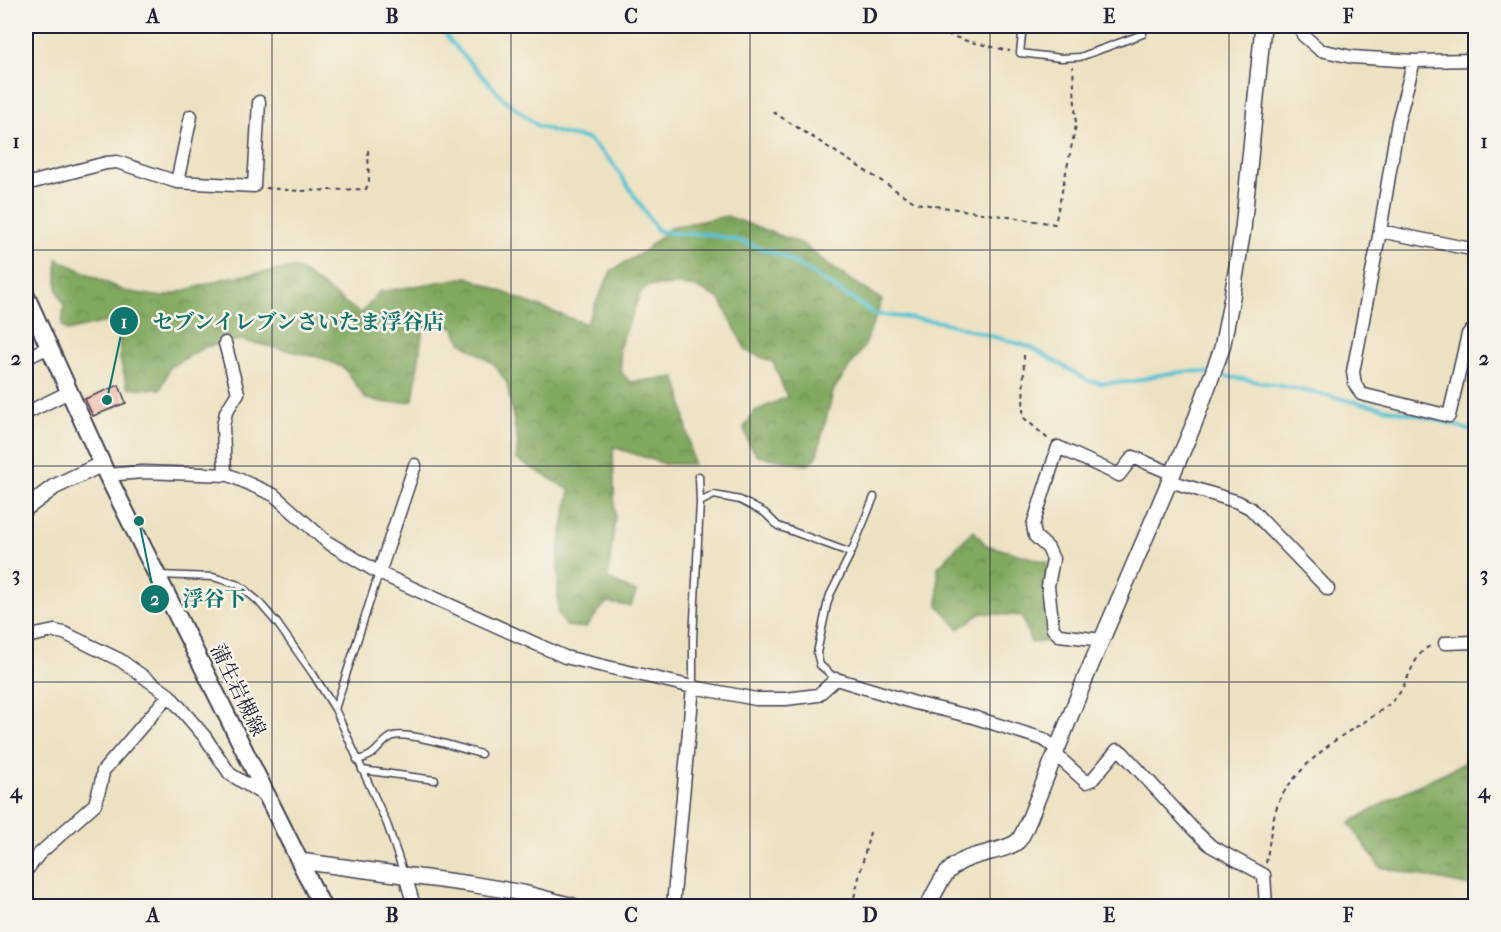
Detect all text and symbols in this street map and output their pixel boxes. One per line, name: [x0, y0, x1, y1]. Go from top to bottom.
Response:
text: A: [145, 5, 161, 28]
text: B: [385, 5, 399, 28]
text: C: [624, 5, 638, 28]
text: D: [862, 5, 878, 28]
text: E: [1103, 5, 1115, 28]
text: F: [1342, 5, 1354, 28]
text: 1: [12, 130, 20, 153]
text: 1: [1480, 130, 1488, 153]
callout: セブンイレブンさいたま浮谷店: [109, 302, 457, 341]
text: セブンイレブンさいたま浮谷店: [152, 310, 444, 334]
text: 1: [121, 312, 127, 333]
text: 2: [11, 347, 21, 370]
text: 2: [1479, 347, 1489, 370]
text: 3: [12, 563, 20, 586]
text: 3: [1480, 563, 1488, 586]
callout: 浮谷下: [140, 579, 257, 618]
text: 浮谷下: [183, 587, 246, 611]
text: 2: [150, 589, 160, 610]
street label: 蒲生岩槻線: [206, 640, 270, 740]
text: 4: [9, 780, 23, 804]
text: 4: [1477, 780, 1491, 804]
text: A: [145, 904, 161, 927]
text: B: [385, 904, 399, 927]
text: C: [624, 904, 638, 927]
text: D: [862, 904, 878, 927]
text: E: [1103, 904, 1115, 927]
text: F: [1342, 904, 1354, 927]

